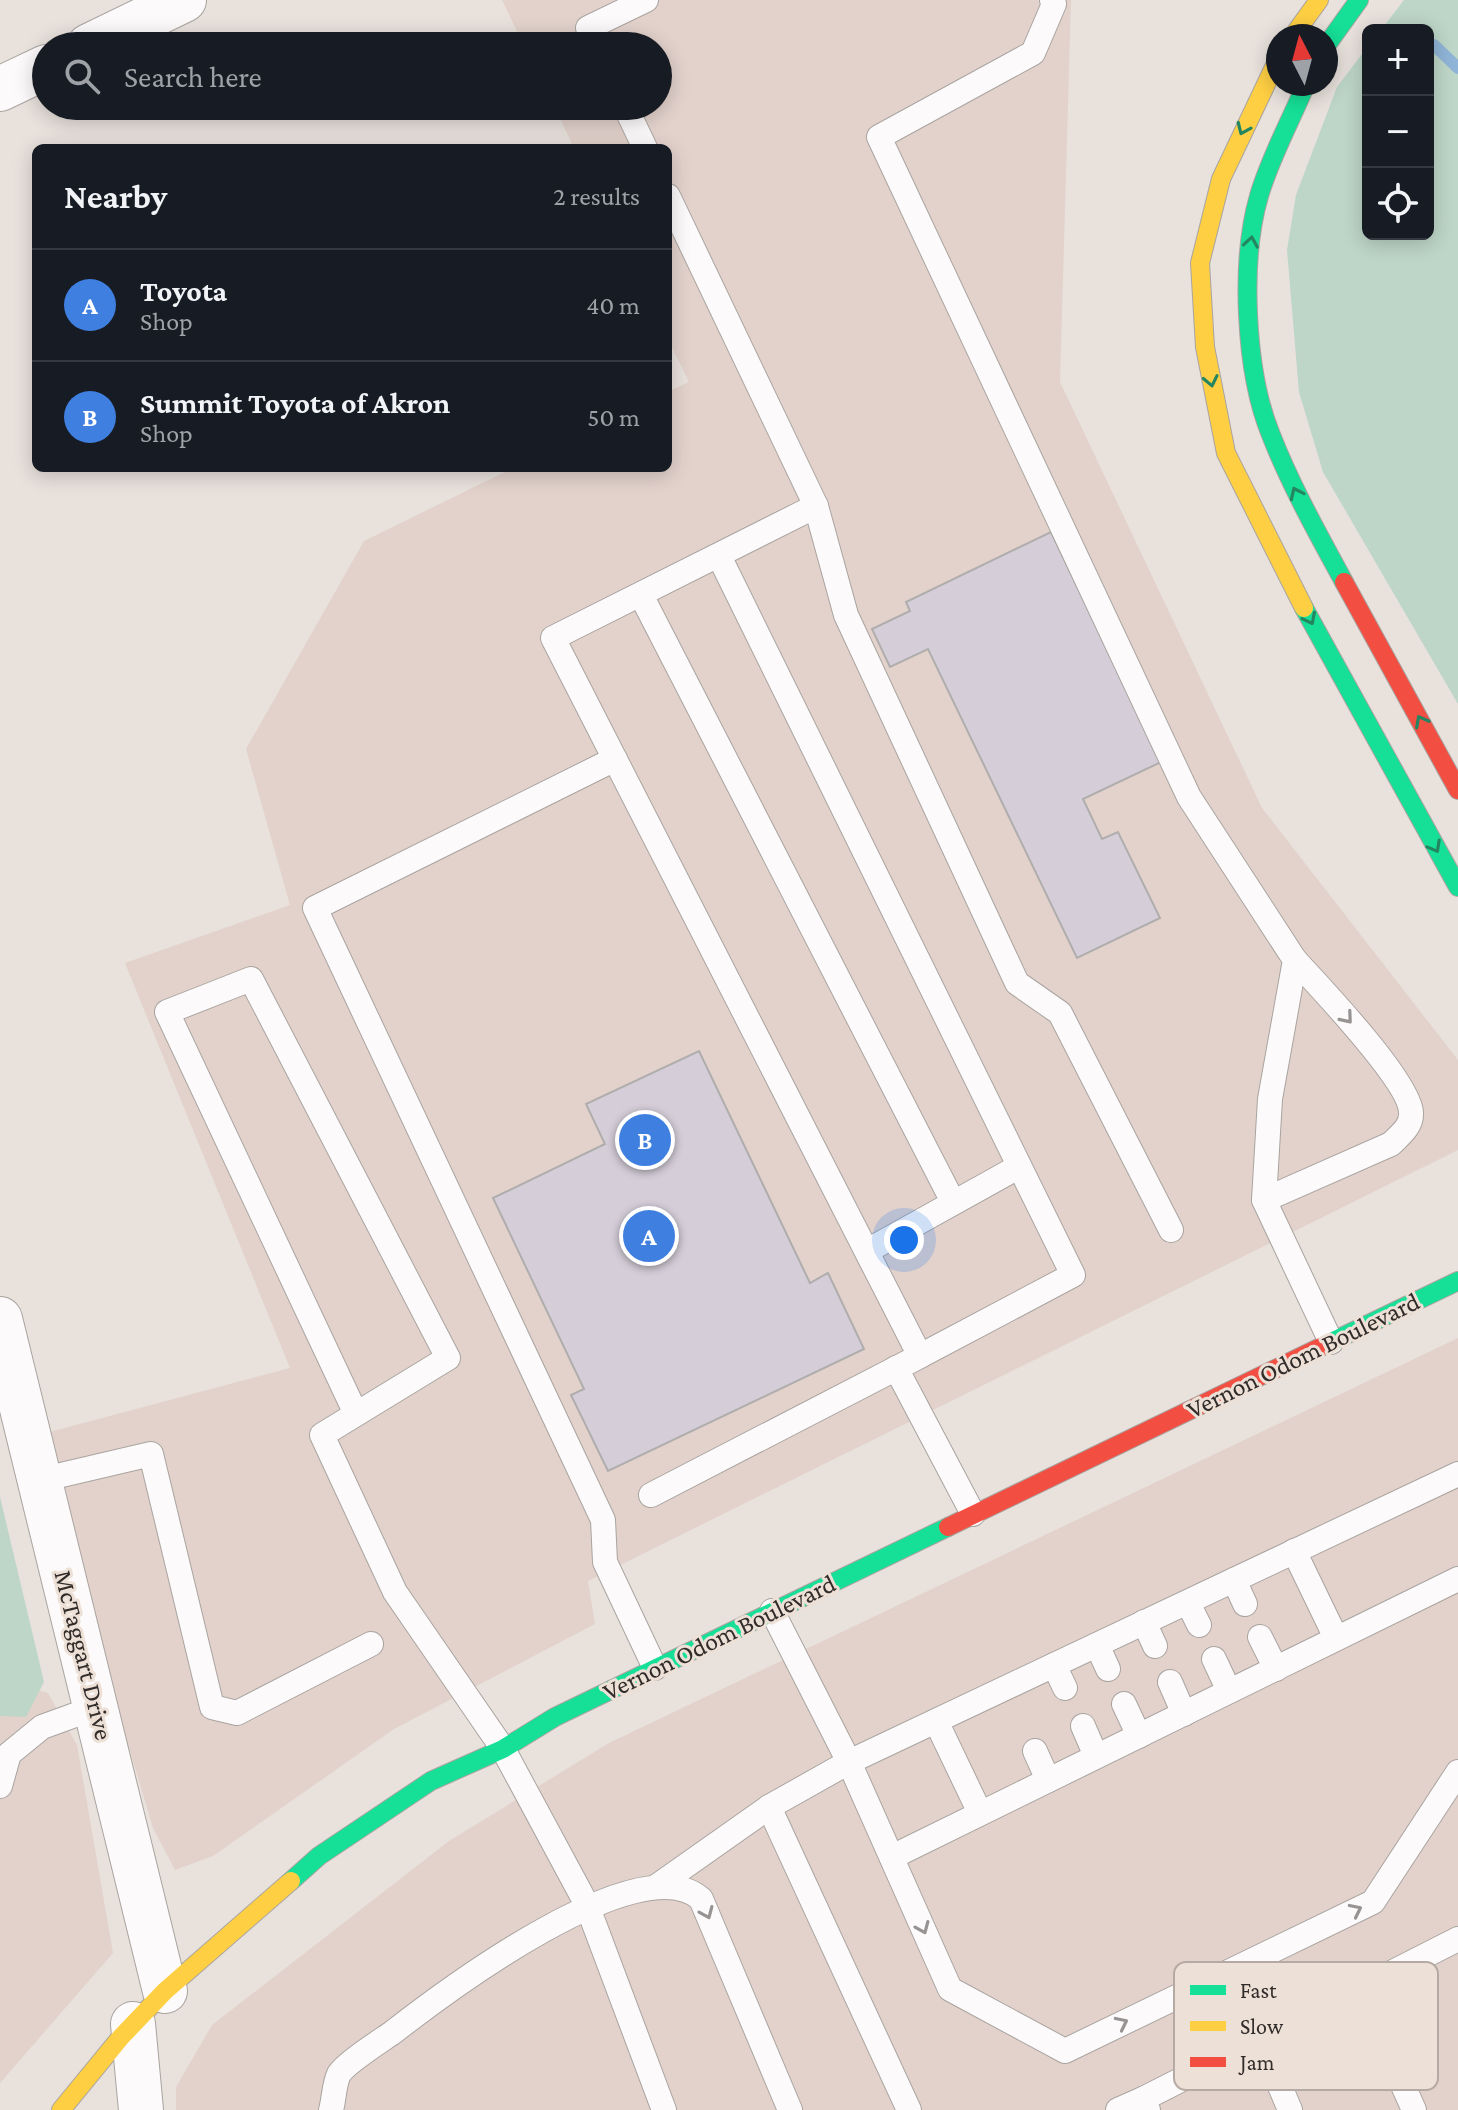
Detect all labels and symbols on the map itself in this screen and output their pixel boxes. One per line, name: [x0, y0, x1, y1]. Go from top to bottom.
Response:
north arrow: [1266, 24, 1338, 96]
one-way arrow: [1237, 121, 1253, 135]
one-way arrow: [1242, 235, 1259, 249]
one-way arrow: [1202, 374, 1219, 387]
one-way arrow: [1290, 487, 1306, 502]
one-way arrow: [1300, 611, 1316, 626]
one-way arrow: [1416, 715, 1431, 730]
one-way arrow: [1426, 839, 1441, 853]
one-way arrow: [1337, 1009, 1352, 1023]
pin: B: [619, 1110, 671, 1170]
pin: A: [623, 1206, 675, 1266]
your location: [884, 1220, 924, 1260]
street label: Vernon Odom Boulevard: [1182, 1286, 1425, 1424]
street label: McTaggart Drive: [48, 1567, 119, 1743]
street label: Vernon Odom Boulevard: [598, 1568, 841, 1706]
one-way arrow: [1347, 1904, 1362, 1920]
one-way arrow: [697, 1905, 713, 1919]
one-way arrow: [914, 1920, 930, 1935]
legend: [1174, 1962, 1438, 2090]
text: Fast: [1240, 1978, 1277, 2003]
text: Slow: [1240, 2014, 1284, 2039]
one-way arrow: [1113, 2017, 1128, 2033]
text: Jam: [1238, 2050, 1275, 2075]

